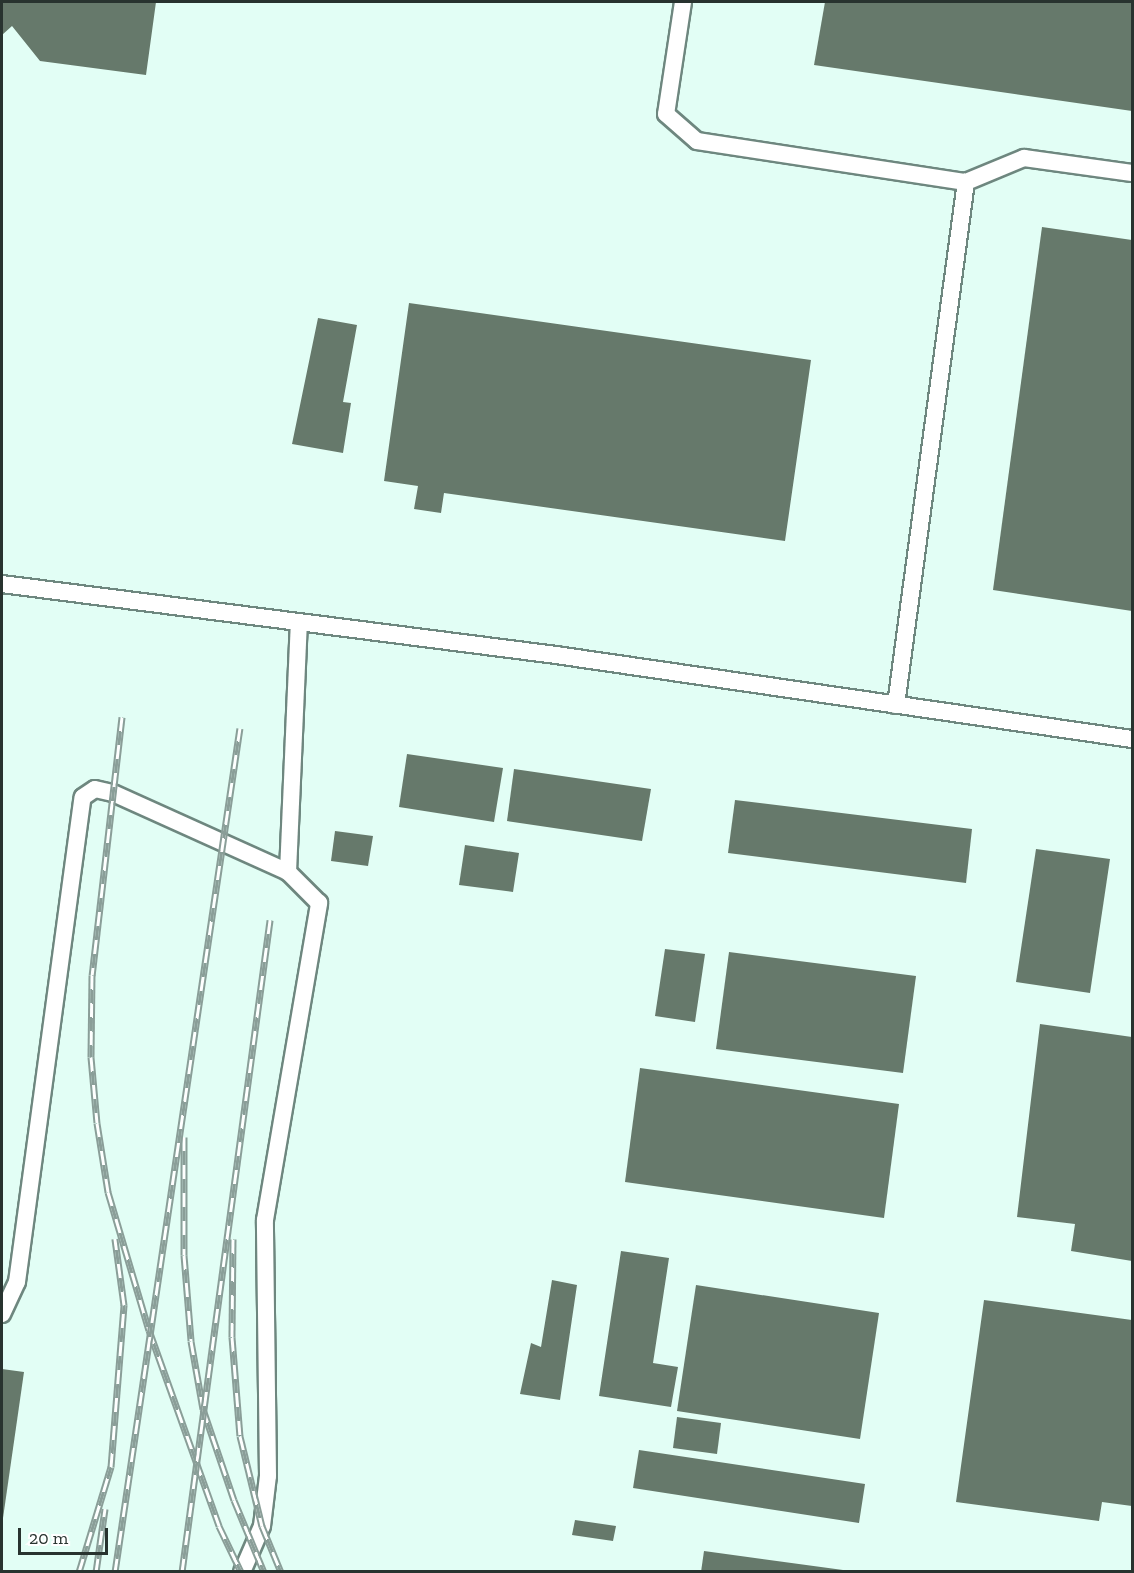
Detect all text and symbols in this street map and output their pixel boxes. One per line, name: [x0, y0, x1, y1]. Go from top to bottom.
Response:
scale bar: [21, 1516, 111, 1554]
text: 20 m: [29, 1527, 68, 1549]

